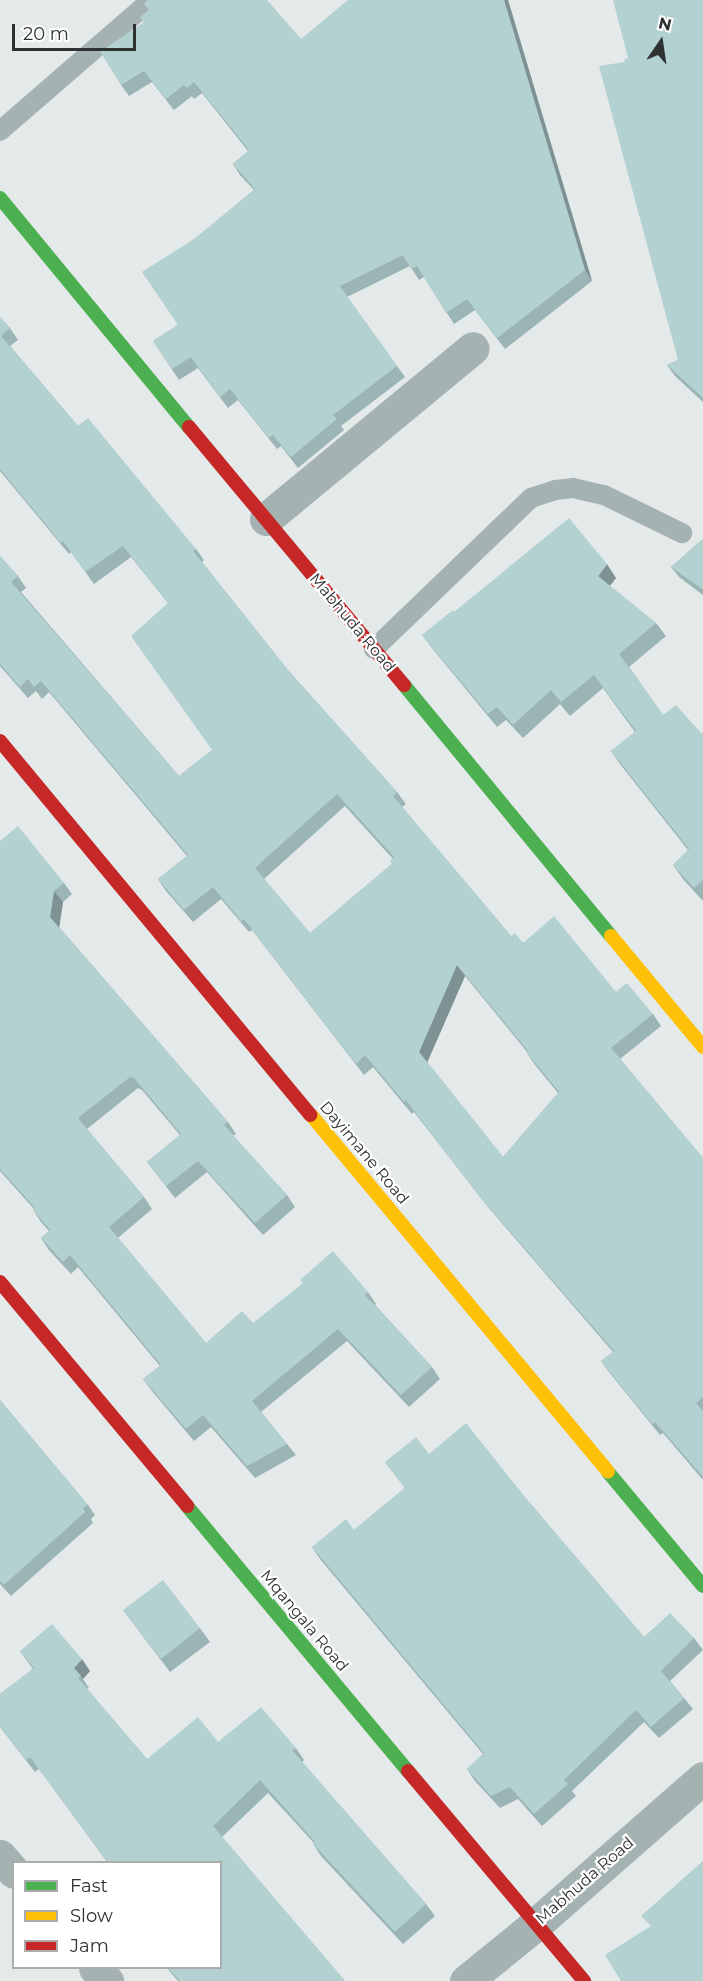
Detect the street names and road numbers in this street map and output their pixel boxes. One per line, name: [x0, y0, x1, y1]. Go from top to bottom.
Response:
street label: Mabhuda Road: [305, 570, 399, 676]
street label: Dayimane Road: [315, 1098, 413, 1208]
street label: Mqangala Road: [256, 1566, 352, 1676]
street label: Mabhuda Road: [532, 1833, 638, 1929]

